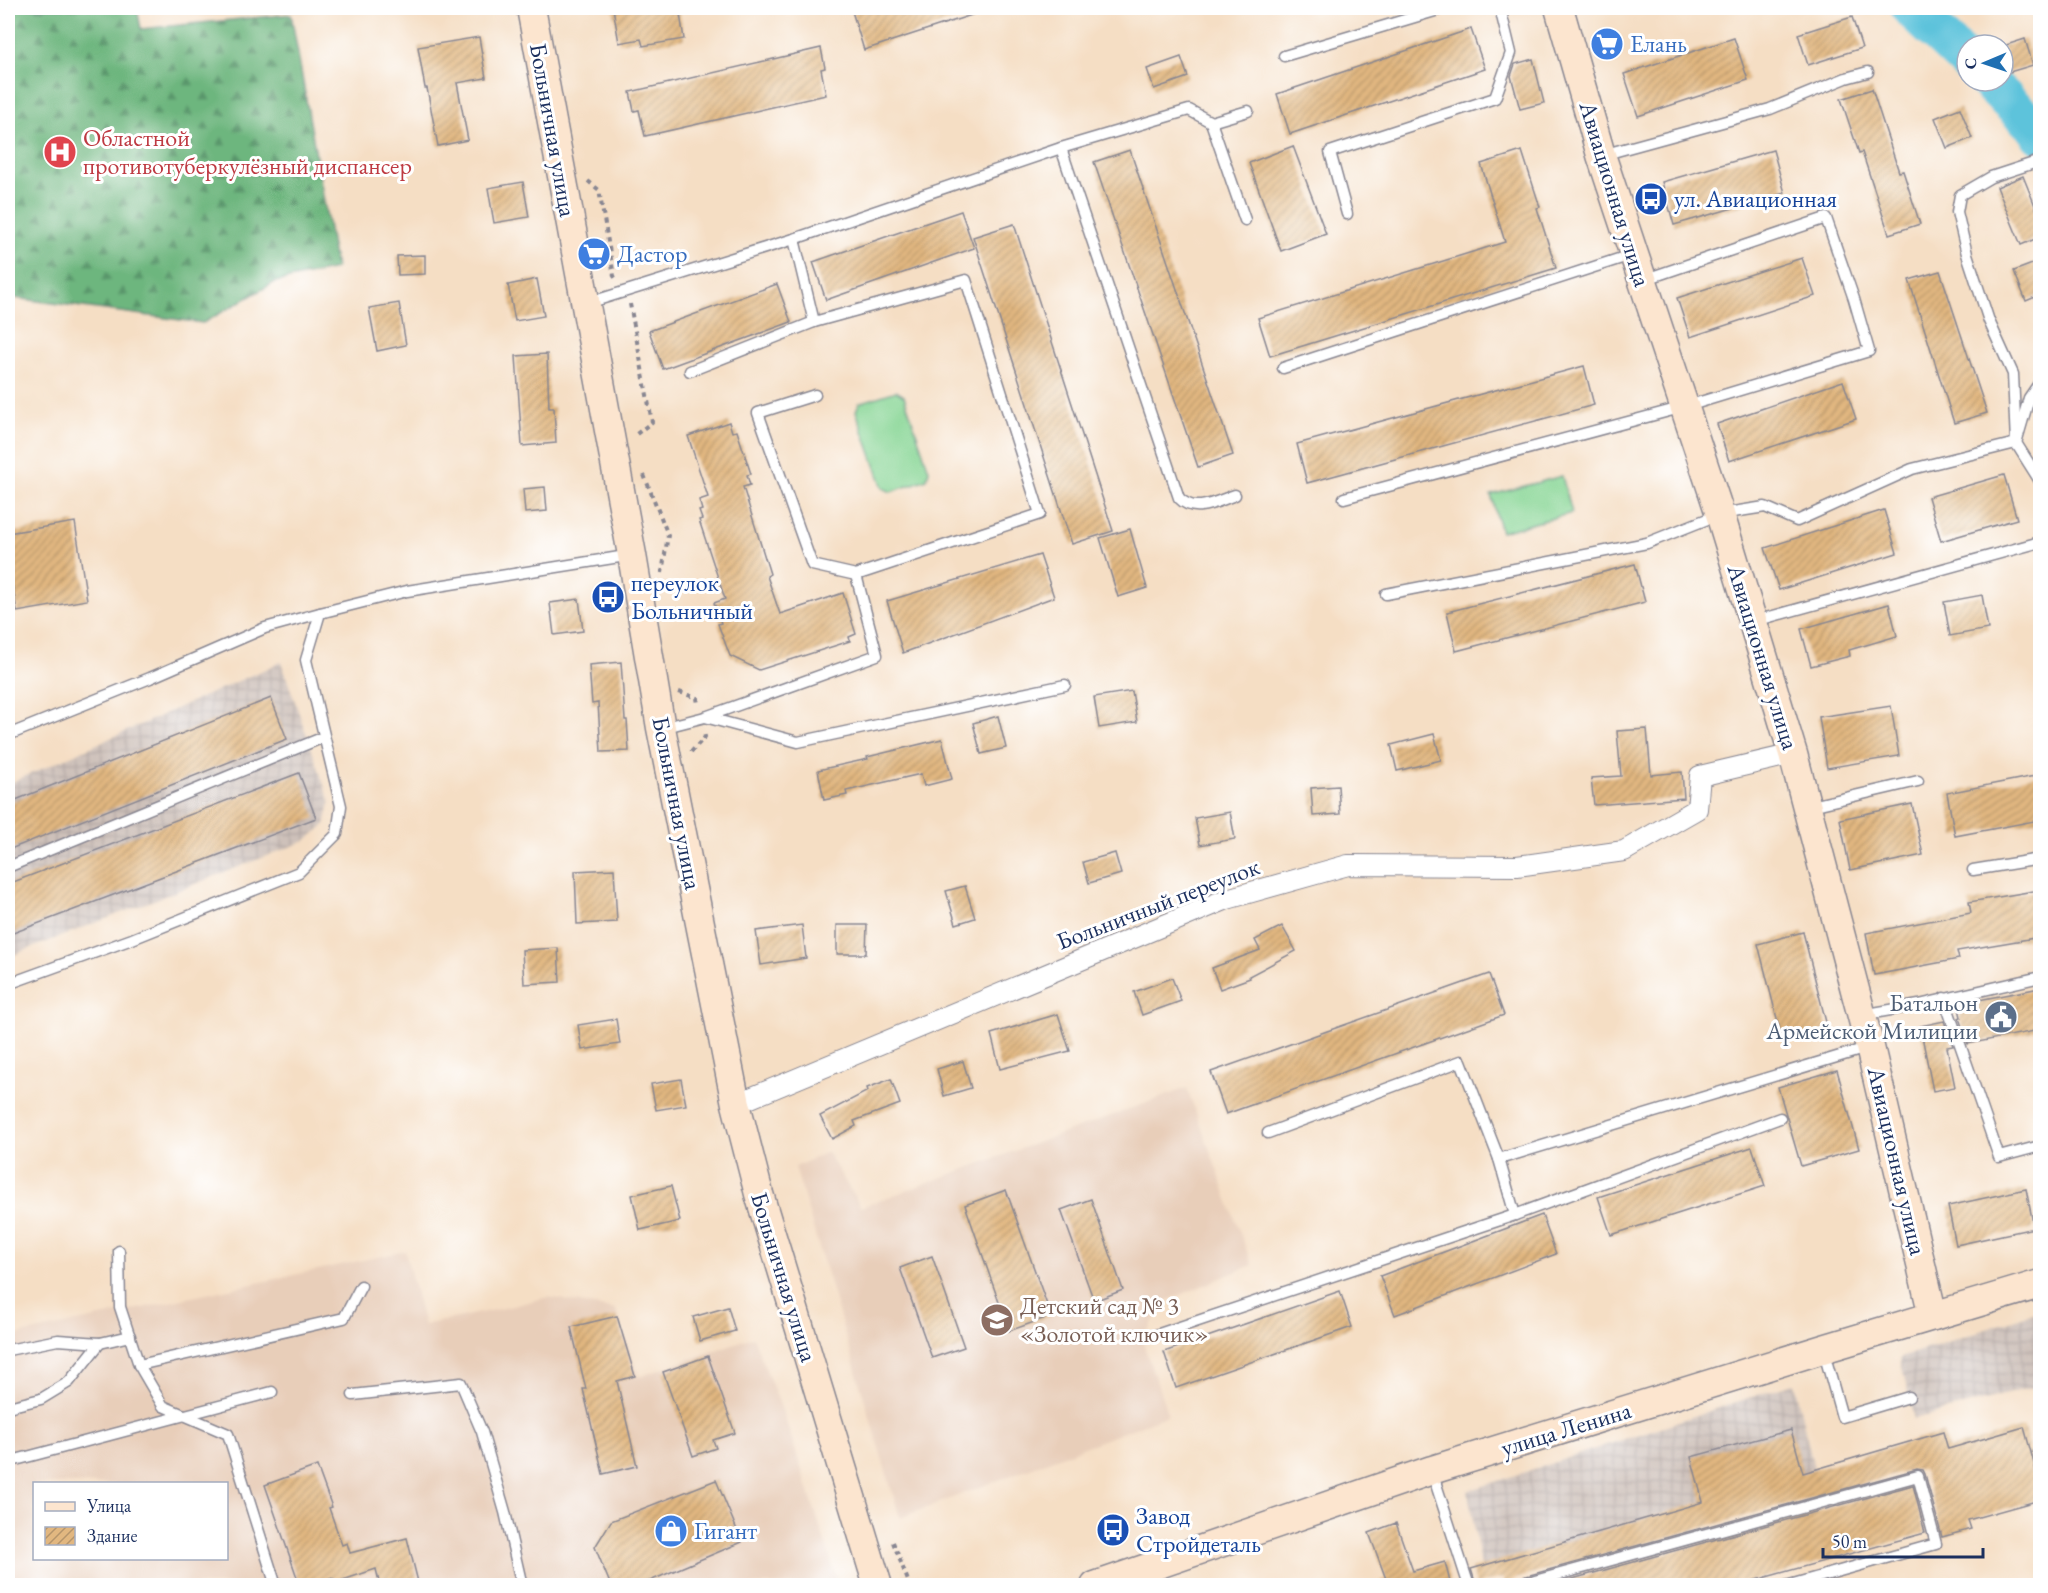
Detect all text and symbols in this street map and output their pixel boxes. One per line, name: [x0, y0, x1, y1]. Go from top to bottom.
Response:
supermarket icon: Елань: [1589, 26, 1625, 62]
place label: Елань: [1630, 28, 1687, 59]
north arrow: [1955, 33, 2015, 93]
street label: Больничная улица: [523, 41, 584, 220]
text: С: [1960, 57, 1981, 70]
street label: Авиационная улица: [1572, 97, 1659, 291]
place label: Областной противотуберкулёзный диспансер: [83, 122, 412, 181]
hospital icon: Областной противотуберкулёзный диспансер: [42, 134, 78, 170]
bus stop icon: ул. Авиационная: [1633, 181, 1669, 217]
place label: ул. Авиационная: [1674, 183, 1837, 214]
supermarket icon: Дастор: [576, 236, 612, 272]
place label: Дастор: [617, 238, 687, 269]
street label: Авиационная улица: [1720, 560, 1807, 754]
place label: переулок Больничный: [631, 567, 753, 626]
bus stop icon: переулок Больничный: [590, 579, 626, 615]
street label: Больничная улица: [646, 714, 710, 893]
street label: Больничный переулок: [1052, 850, 1264, 957]
place label: Батальон Армейской Милиции: [1765, 987, 1978, 1046]
public building icon: Батальон Армейской Милиции: [1983, 999, 2019, 1035]
street label: Авиационная улица: [1861, 1063, 1934, 1258]
street label: Больничная улица: [744, 1188, 825, 1366]
place label: Детский сад № 3 «Золотой ключик»: [1020, 1290, 1208, 1349]
school or university icon: Детский сад № 3 «Золотой ключик»: [979, 1302, 1015, 1338]
street label: улица Ленина: [1497, 1394, 1635, 1463]
legend: [33, 1482, 228, 1560]
text: Улица: [86, 1494, 132, 1517]
place label: Завод Стройдеталь: [1136, 1500, 1261, 1559]
bus stop icon: Завод Стройдеталь: [1095, 1512, 1131, 1548]
shop icon: Гигант: [653, 1513, 689, 1549]
place label: Гигант: [694, 1515, 757, 1546]
scale bar: [1823, 1521, 1984, 1559]
text: Здание: [87, 1524, 137, 1547]
text: 50 m: [1832, 1530, 1867, 1553]

